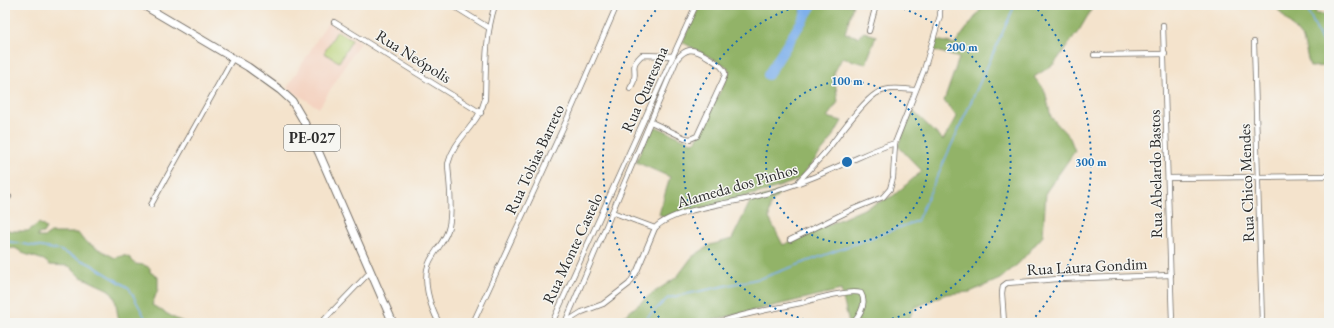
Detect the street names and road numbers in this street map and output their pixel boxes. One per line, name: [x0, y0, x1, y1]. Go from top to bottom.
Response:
street label: Rua Neópolis: [372, 25, 455, 88]
street label: Rua Quaresma: [616, 42, 673, 136]
street label: Rua Tobias Barreto: [500, 101, 569, 218]
street label: Rua Abelardo Bastos: [1144, 109, 1167, 239]
street label: Rua Chico Mendes: [1234, 123, 1259, 243]
road number: PE-027: [284, 125, 340, 151]
street label: Alameda dos Pinhos: [673, 158, 800, 213]
street label: Rua Monte Castelo: [538, 189, 607, 307]
street label: Rua Laura Gondim: [1026, 253, 1149, 280]

